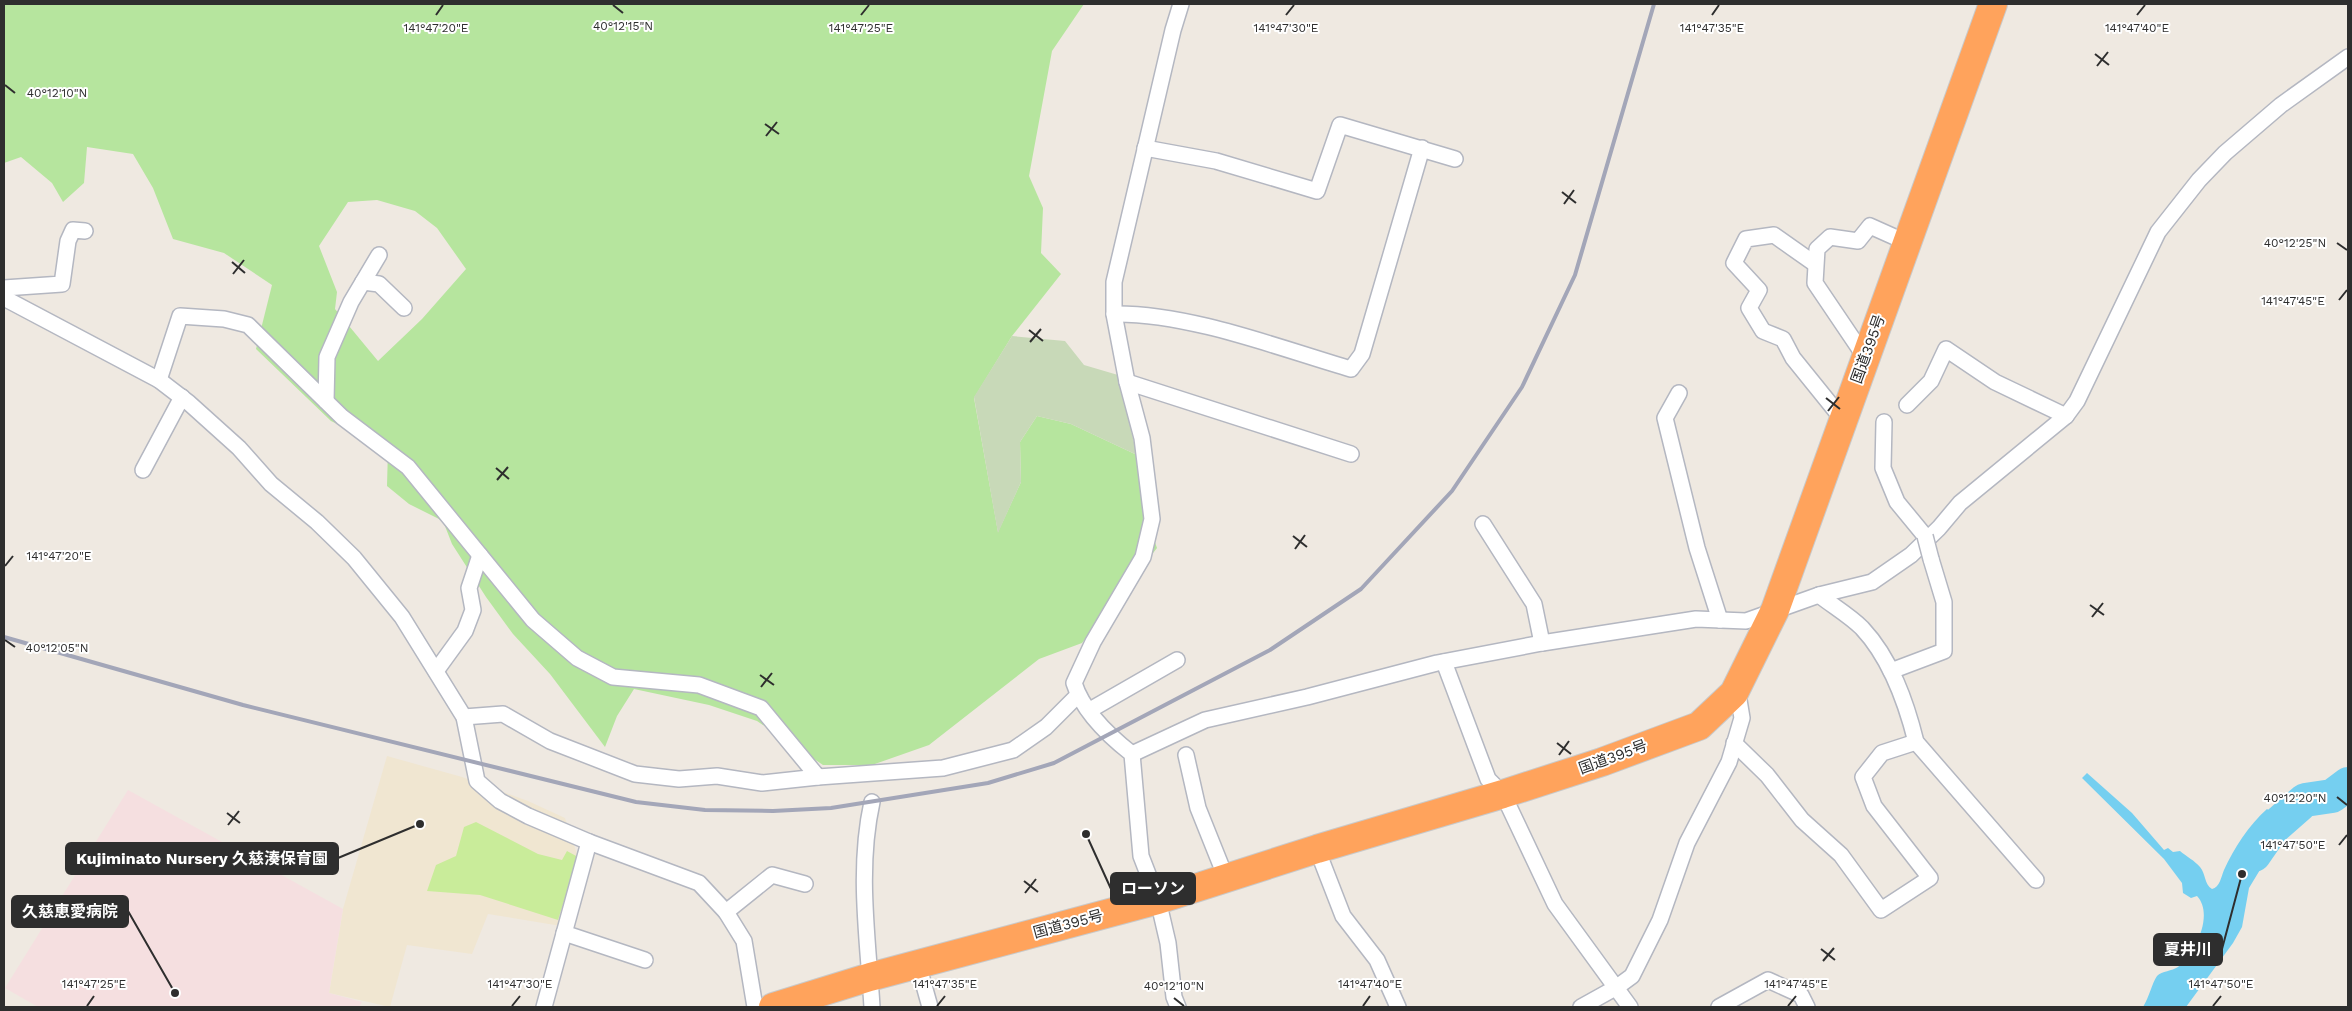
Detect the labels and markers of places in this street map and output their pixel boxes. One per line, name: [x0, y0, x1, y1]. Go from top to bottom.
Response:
callout: Kujiminato Nursery 久慈湊保育園: [66, 843, 338, 874]
callout: ローソン: [1111, 873, 1195, 904]
callout: 久慈恵愛病院: [12, 896, 128, 927]
callout: 夏井川: [2154, 934, 2222, 965]

